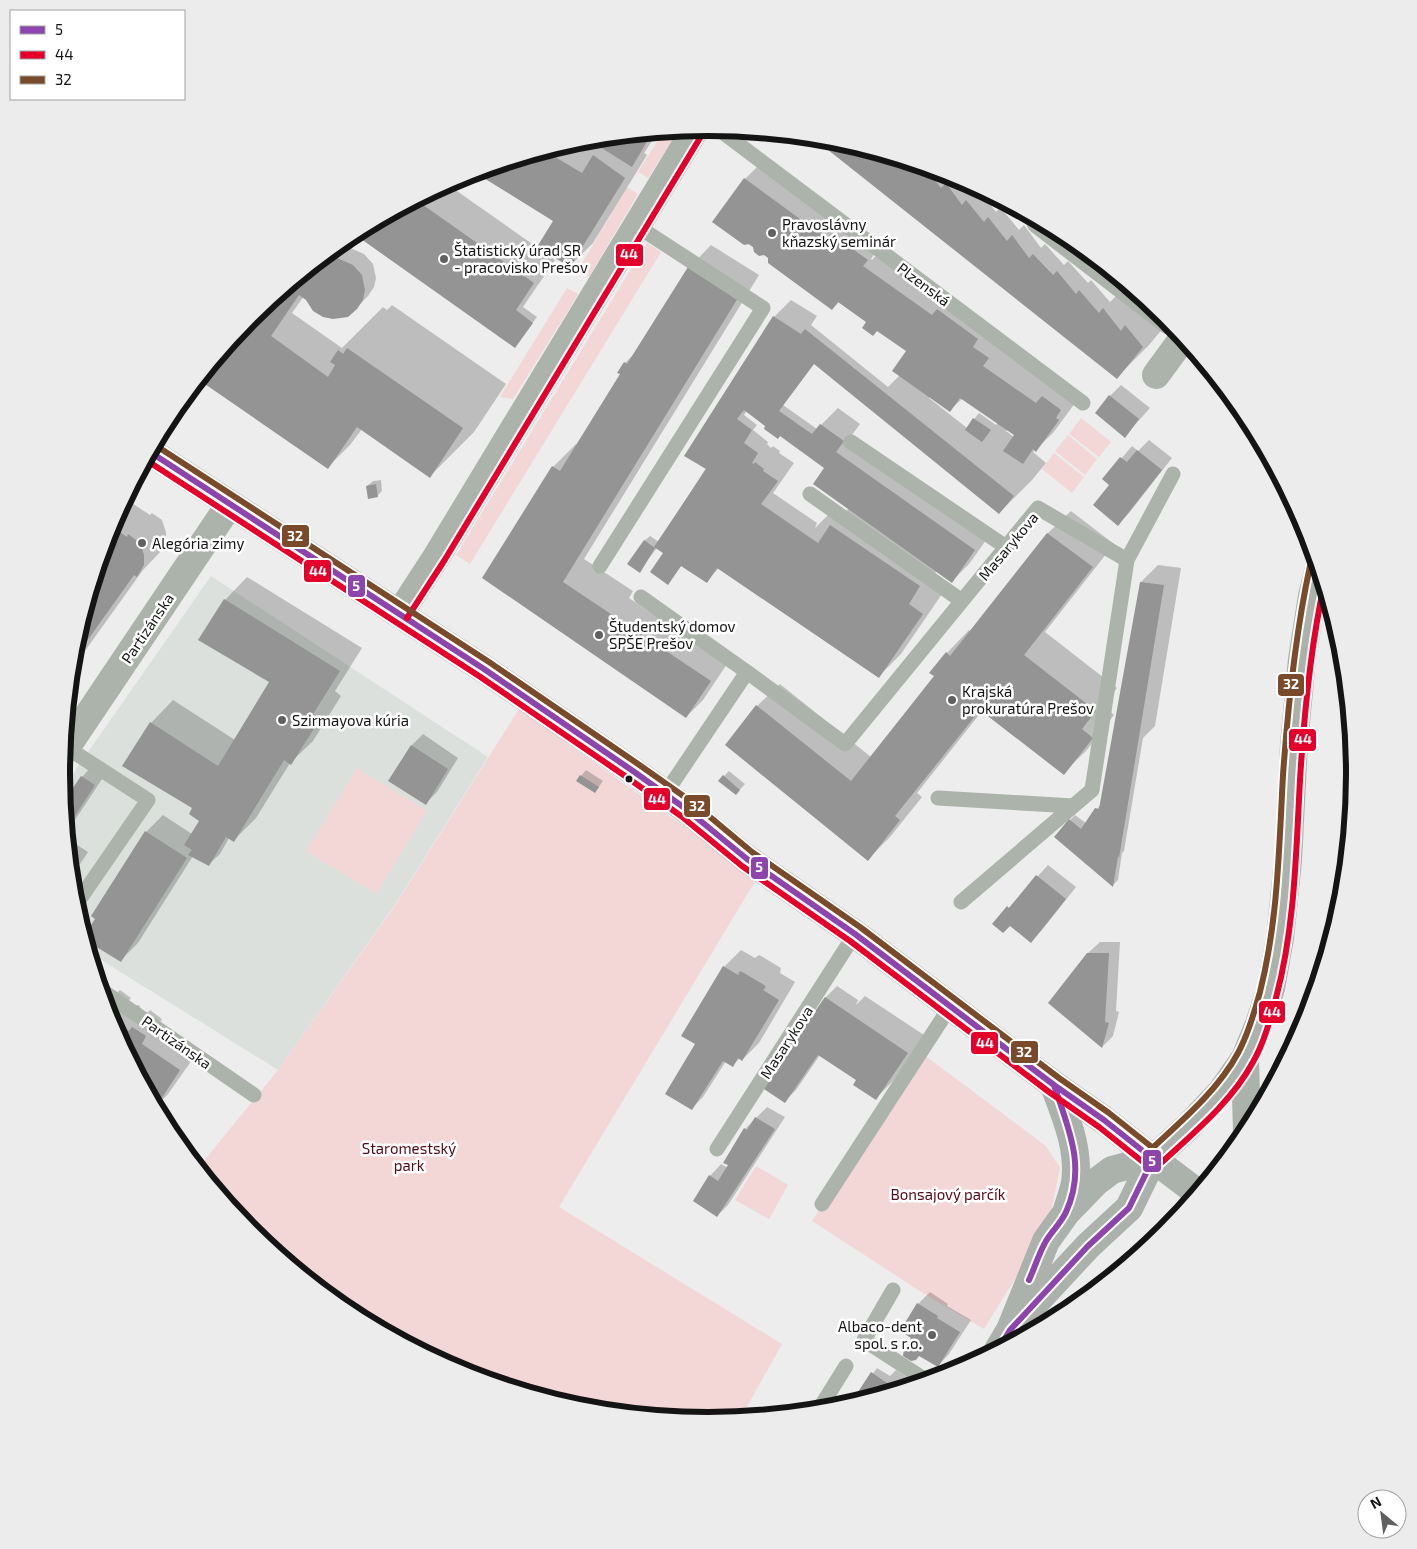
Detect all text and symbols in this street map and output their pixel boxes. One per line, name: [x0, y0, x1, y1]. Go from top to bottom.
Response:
legend: [10, 10, 185, 100]
text: 5: [55, 20, 63, 38]
text: 44: [55, 45, 73, 63]
text: 32: [55, 70, 72, 88]
place label: Pravoslávny kňazský seminár: [782, 215, 896, 250]
marker: Pravoslávny kňazský seminár: [766, 227, 778, 239]
place label: Štatistický úrad SR - pracovisko Prešov: [454, 241, 588, 276]
line badge: 44: [615, 243, 644, 267]
text: 44: [620, 245, 638, 262]
marker: Štatistický úrad SR - pracovisko Prešov: [438, 253, 450, 265]
street label: Plzenská: [894, 258, 954, 310]
street label: Masarykova: [974, 508, 1042, 584]
line badge: 32: [281, 524, 310, 548]
text: 32: [287, 527, 303, 544]
place label: Alegória zimy: [152, 534, 244, 552]
marker: Alegória zimy: [136, 537, 148, 549]
line badge: 44: [303, 559, 332, 583]
text: 44: [309, 562, 327, 579]
line badge: 5: [347, 574, 366, 598]
text: 5: [352, 577, 360, 594]
street label: Partizánska: [117, 590, 177, 666]
place label: Študentský domov SPŠE Prešov: [609, 617, 736, 652]
marker: Študentský domov SPŠE Prešov: [593, 629, 605, 641]
line badge: 32: [1277, 673, 1305, 697]
text: 32: [1283, 675, 1299, 692]
place label: Krajská prokuratúra Prešov: [962, 682, 1094, 717]
marker: Krajská prokuratúra Prešov: [946, 694, 958, 706]
place label: Szirmayova kúria: [292, 711, 409, 729]
marker: Szirmayova kúria: [276, 714, 288, 726]
line badge: 44: [1288, 728, 1317, 752]
text: 44: [1294, 730, 1312, 747]
unlabelled marker: [624, 774, 634, 784]
line badge: 44: [643, 787, 671, 811]
text: 44: [648, 790, 666, 807]
line badge: 32: [683, 794, 711, 818]
text: 32: [689, 797, 705, 814]
line badge: 5: [750, 856, 769, 880]
text: 5: [755, 858, 763, 875]
line badge: 44: [1258, 1000, 1286, 1024]
street label: Masarykova: [756, 1002, 816, 1082]
text: 44: [1263, 1003, 1281, 1020]
street label: Partizánska: [139, 1012, 215, 1072]
line badge: 44: [970, 1031, 999, 1055]
text: 44: [976, 1034, 994, 1051]
line badge: 32: [1010, 1040, 1039, 1064]
text: 32: [1016, 1043, 1032, 1060]
park label: Staromestský park: [362, 1139, 456, 1174]
line badge: 5: [1142, 1149, 1162, 1173]
text: 5: [1148, 1152, 1156, 1169]
park label: Bonsajový parčík: [891, 1185, 1006, 1204]
place label: Albaco-dent spol. s r.o.: [838, 1317, 922, 1352]
marker: Albaco-dent spol. s r.o.: [926, 1329, 938, 1341]
north arrow: [1357, 1489, 1407, 1539]
text: N: [1367, 1492, 1384, 1512]

